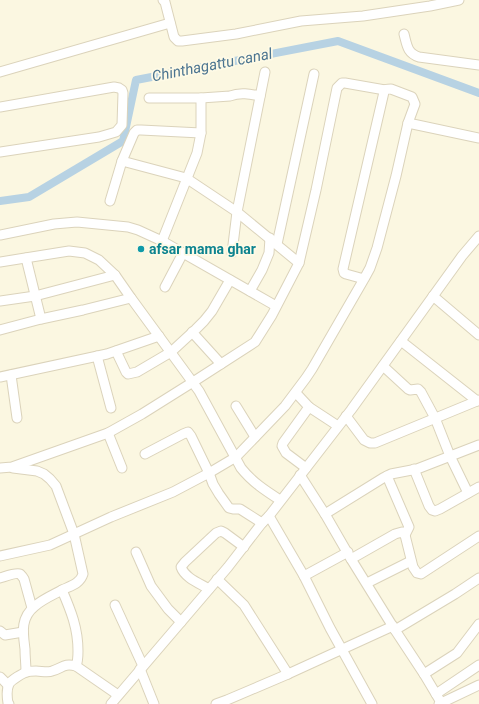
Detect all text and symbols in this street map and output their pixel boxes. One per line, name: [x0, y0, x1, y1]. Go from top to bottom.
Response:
water label: Chinthagattu canal: [150, 44, 274, 85]
place label: afsar mama ghar: [149, 241, 256, 257]
marker: afsar mama ghar: [136, 244, 146, 254]

